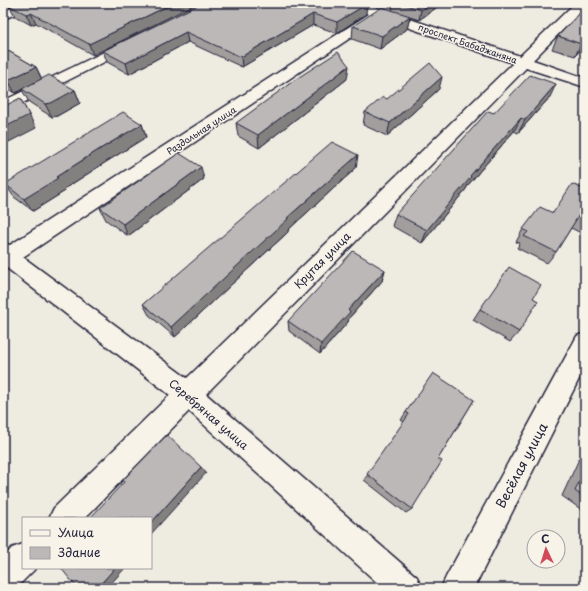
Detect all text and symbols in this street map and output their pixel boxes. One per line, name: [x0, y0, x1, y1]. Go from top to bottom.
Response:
street label: проспект Бабаджаняна: [417, 19, 520, 67]
street label: Раздольная улица: [163, 102, 239, 158]
street label: Крутая улица: [290, 228, 354, 292]
street label: Серебряная улица: [165, 375, 253, 453]
street label: Весёлая улица: [490, 418, 552, 511]
legend: [22, 517, 152, 569]
text: Улица: [58, 523, 94, 541]
north arrow: [526, 529, 566, 569]
text: С: [541, 530, 550, 547]
text: Здание: [58, 543, 100, 561]

